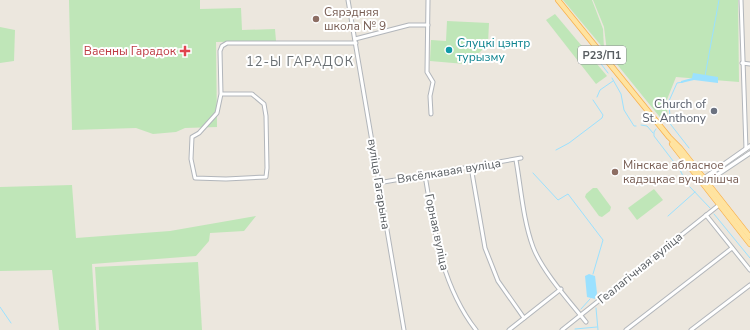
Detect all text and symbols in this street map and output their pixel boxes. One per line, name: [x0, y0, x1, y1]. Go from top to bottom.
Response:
place label: Сярэдняя школа № 9: [324, 4, 386, 34]
marker: Сярэдняя школа № 9: [311, 14, 321, 24]
place label: Слуцкі цэнтр турызму: [457, 35, 530, 65]
place label: Ваенны Гарадок: [84, 43, 177, 59]
marker: Ваенны Гарадок: [179, 45, 191, 57]
marker: Слуцкі цэнтр турызму: [444, 45, 454, 55]
road number: Р23/П1: [578, 46, 626, 64]
district label: 12-Ы ГАРАДОК: [246, 53, 354, 71]
place label: Church of St. Anthony: [642, 96, 707, 126]
marker: Church of St. Anthony: [709, 106, 719, 116]
street label: вуліца Гагарына: [364, 138, 394, 230]
street label: Вясёлкавая вуліца: [396, 155, 502, 187]
place label: Мінскае абласное кадэцкае вучылішча: [623, 157, 739, 187]
marker: Мінскае абласное кадэцкае вучылішча: [610, 167, 620, 177]
street label: Горная вуліца: [421, 192, 453, 272]
street label: Геалагічная вуліца: [594, 229, 686, 307]

